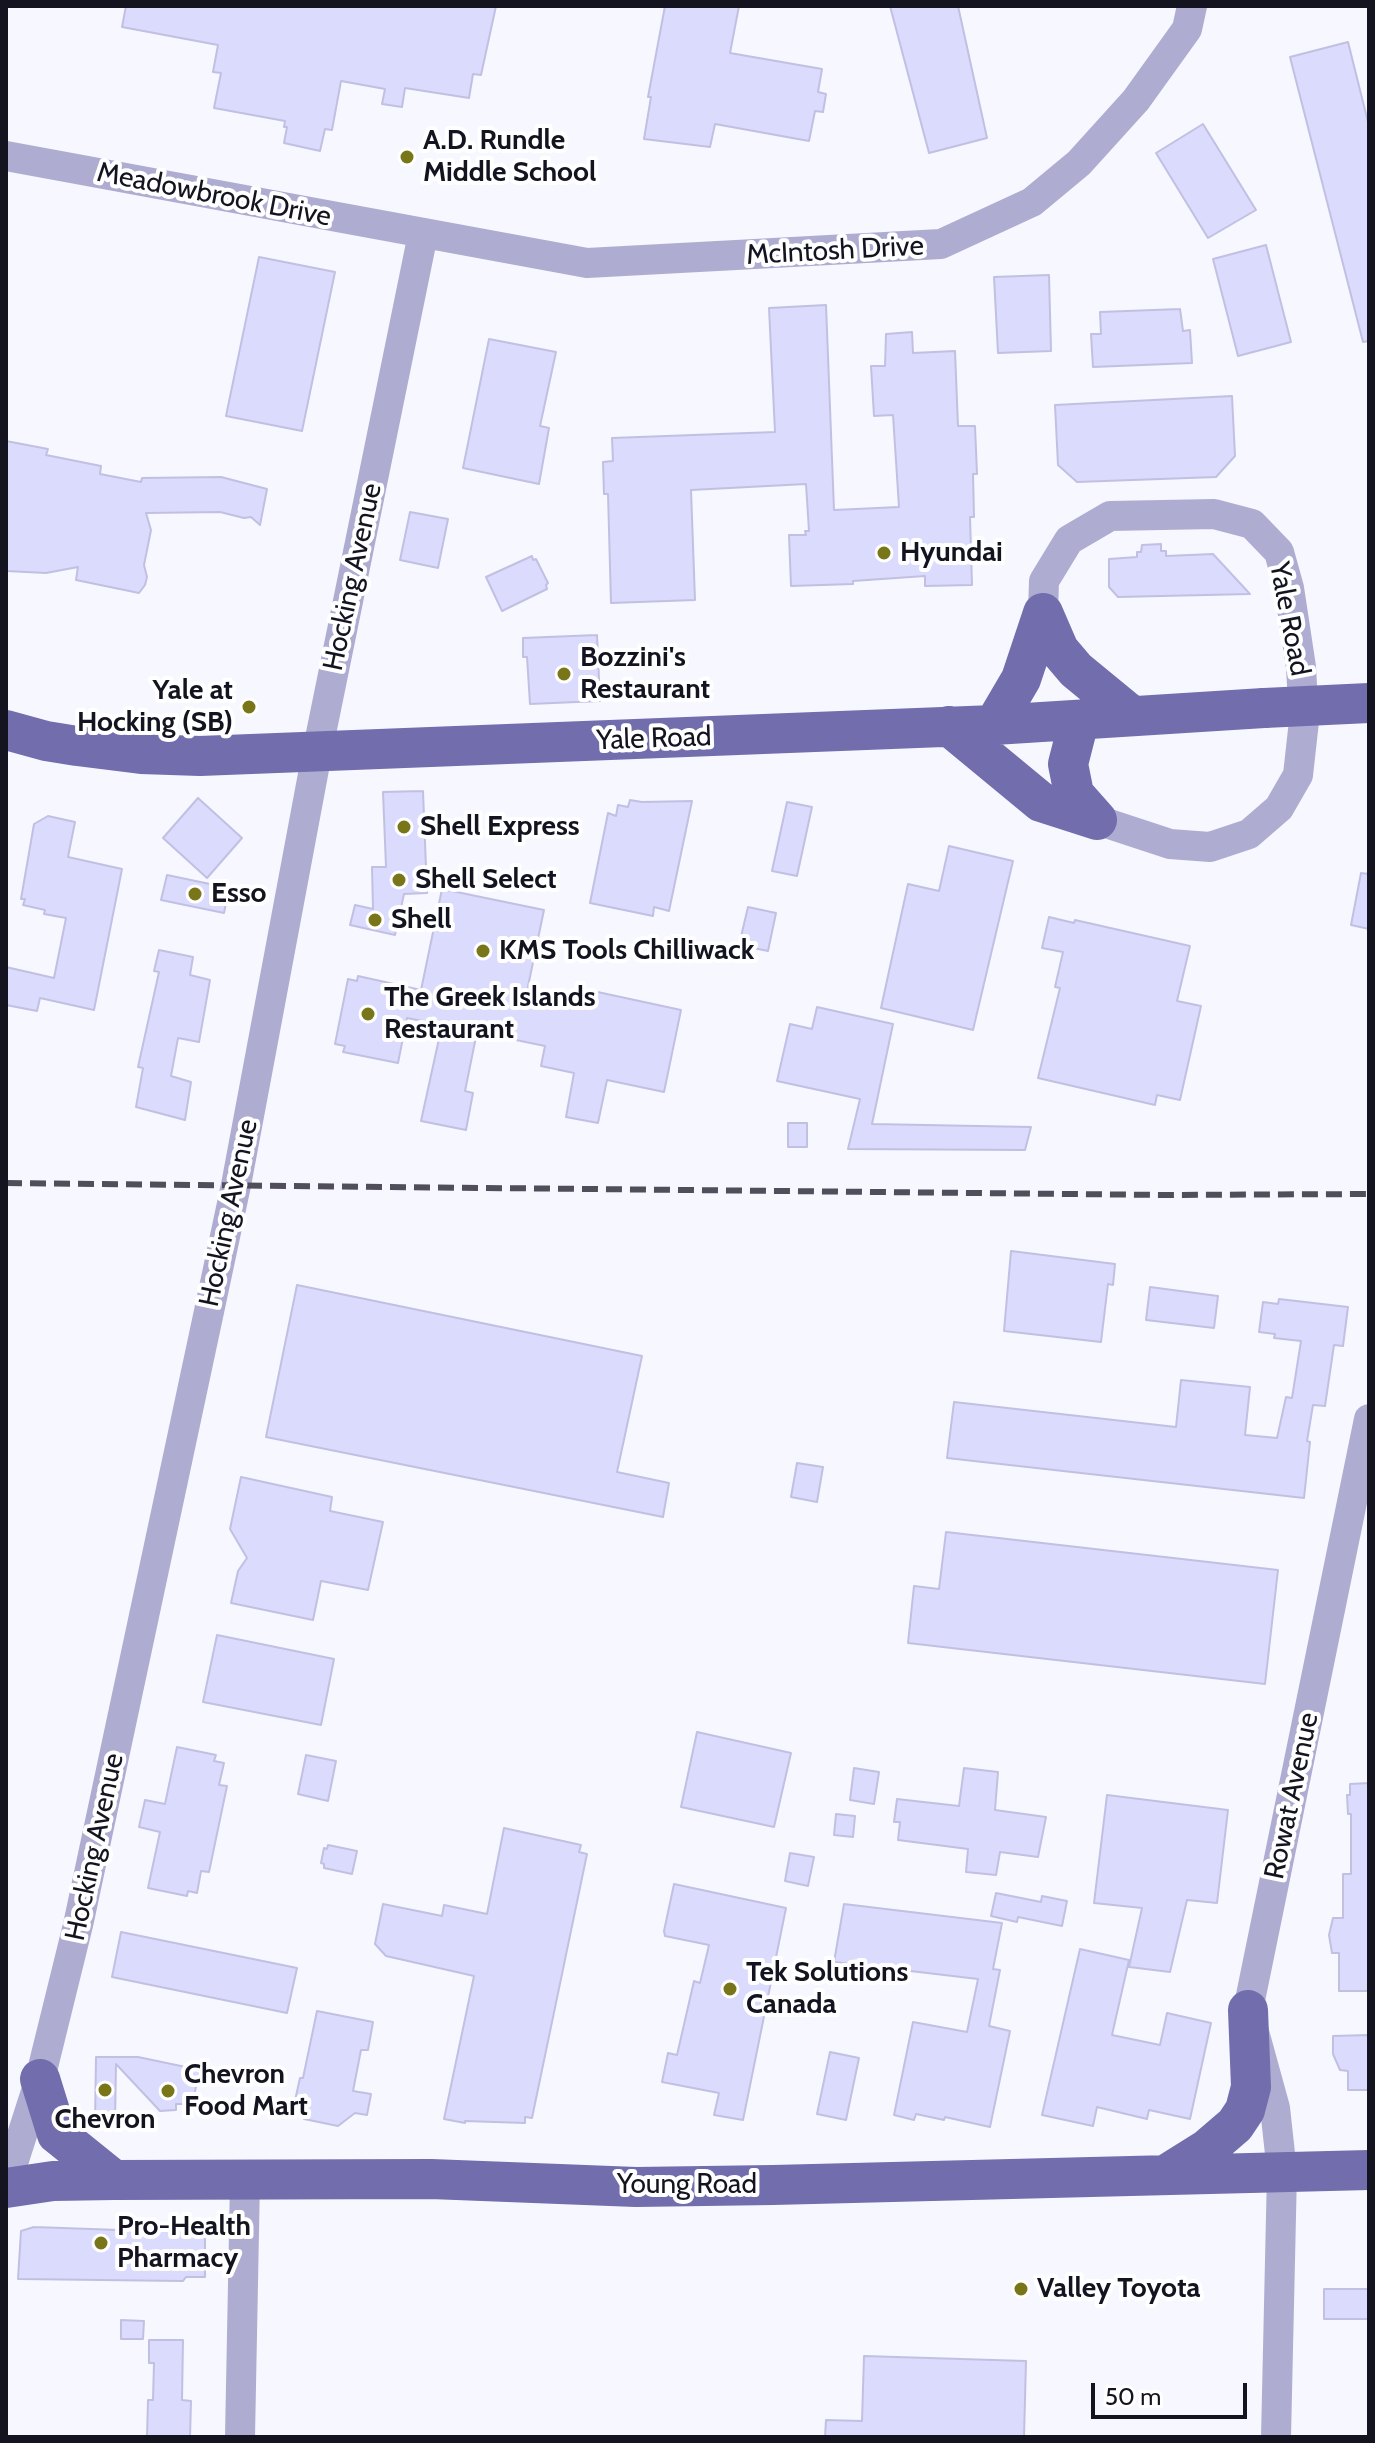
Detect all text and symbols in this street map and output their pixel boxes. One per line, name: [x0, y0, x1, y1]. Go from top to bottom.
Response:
place label: A.D. Rundle Middle School: [423, 124, 596, 190]
marker: A.D. Rundle Middle School: [398, 148, 416, 166]
street label: Meadowbrook Drive: [94, 156, 334, 234]
street label: McIntosh Drive: [745, 230, 925, 272]
street label: Hocking Avenue: [317, 480, 389, 674]
place label: Hyundai: [900, 536, 1003, 570]
marker: Hyundai: [875, 544, 893, 562]
street label: Yale Road: [1262, 559, 1316, 679]
place label: Bozzini's Restaurant: [580, 641, 710, 707]
marker: Bozzini's Restaurant: [555, 665, 573, 683]
place label: Yale at Hocking (SB): [77, 674, 233, 740]
marker: Yale at Hocking (SB): [240, 698, 258, 716]
street label: Yale Road: [596, 720, 712, 758]
place label: Shell Express: [420, 810, 580, 844]
marker: Shell Express: [395, 818, 413, 836]
place label: Shell Select: [415, 863, 557, 897]
marker: Shell Select: [390, 871, 408, 889]
place label: Esso: [211, 877, 267, 911]
marker: Esso: [186, 885, 204, 903]
place label: Shell: [391, 903, 452, 937]
marker: Shell: [366, 911, 384, 929]
place label: KMS Tools Chilliwack: [499, 934, 754, 968]
marker: KMS Tools Chilliwack: [474, 942, 492, 960]
place label: The Greek Islands Restaurant: [384, 981, 596, 1047]
marker: The Greek Islands Restaurant: [359, 1005, 377, 1023]
street label: Hocking Avenue: [193, 1116, 265, 1310]
street label: Rowat Avenue: [1258, 1710, 1326, 1882]
street label: Hocking Avenue: [59, 1750, 131, 1944]
place label: Tek Solutions Canada: [746, 1956, 908, 2022]
marker: Tek Solutions Canada: [721, 1980, 739, 1998]
place label: Chevron Food Mart: [184, 2058, 308, 2124]
marker: Chevron: [96, 2081, 114, 2099]
marker: Chevron Food Mart: [159, 2082, 177, 2100]
place label: Chevron: [54, 2103, 156, 2137]
street label: Young Road: [617, 2168, 757, 2202]
place label: Pro-Health Pharmacy: [117, 2210, 251, 2276]
marker: Pro-Health Pharmacy: [92, 2234, 110, 2252]
place label: Valley Toyota: [1037, 2272, 1200, 2306]
marker: Valley Toyota: [1012, 2280, 1030, 2298]
scale bar: [1095, 2367, 1251, 2417]
text: 50 m: [1105, 2382, 1161, 2411]

